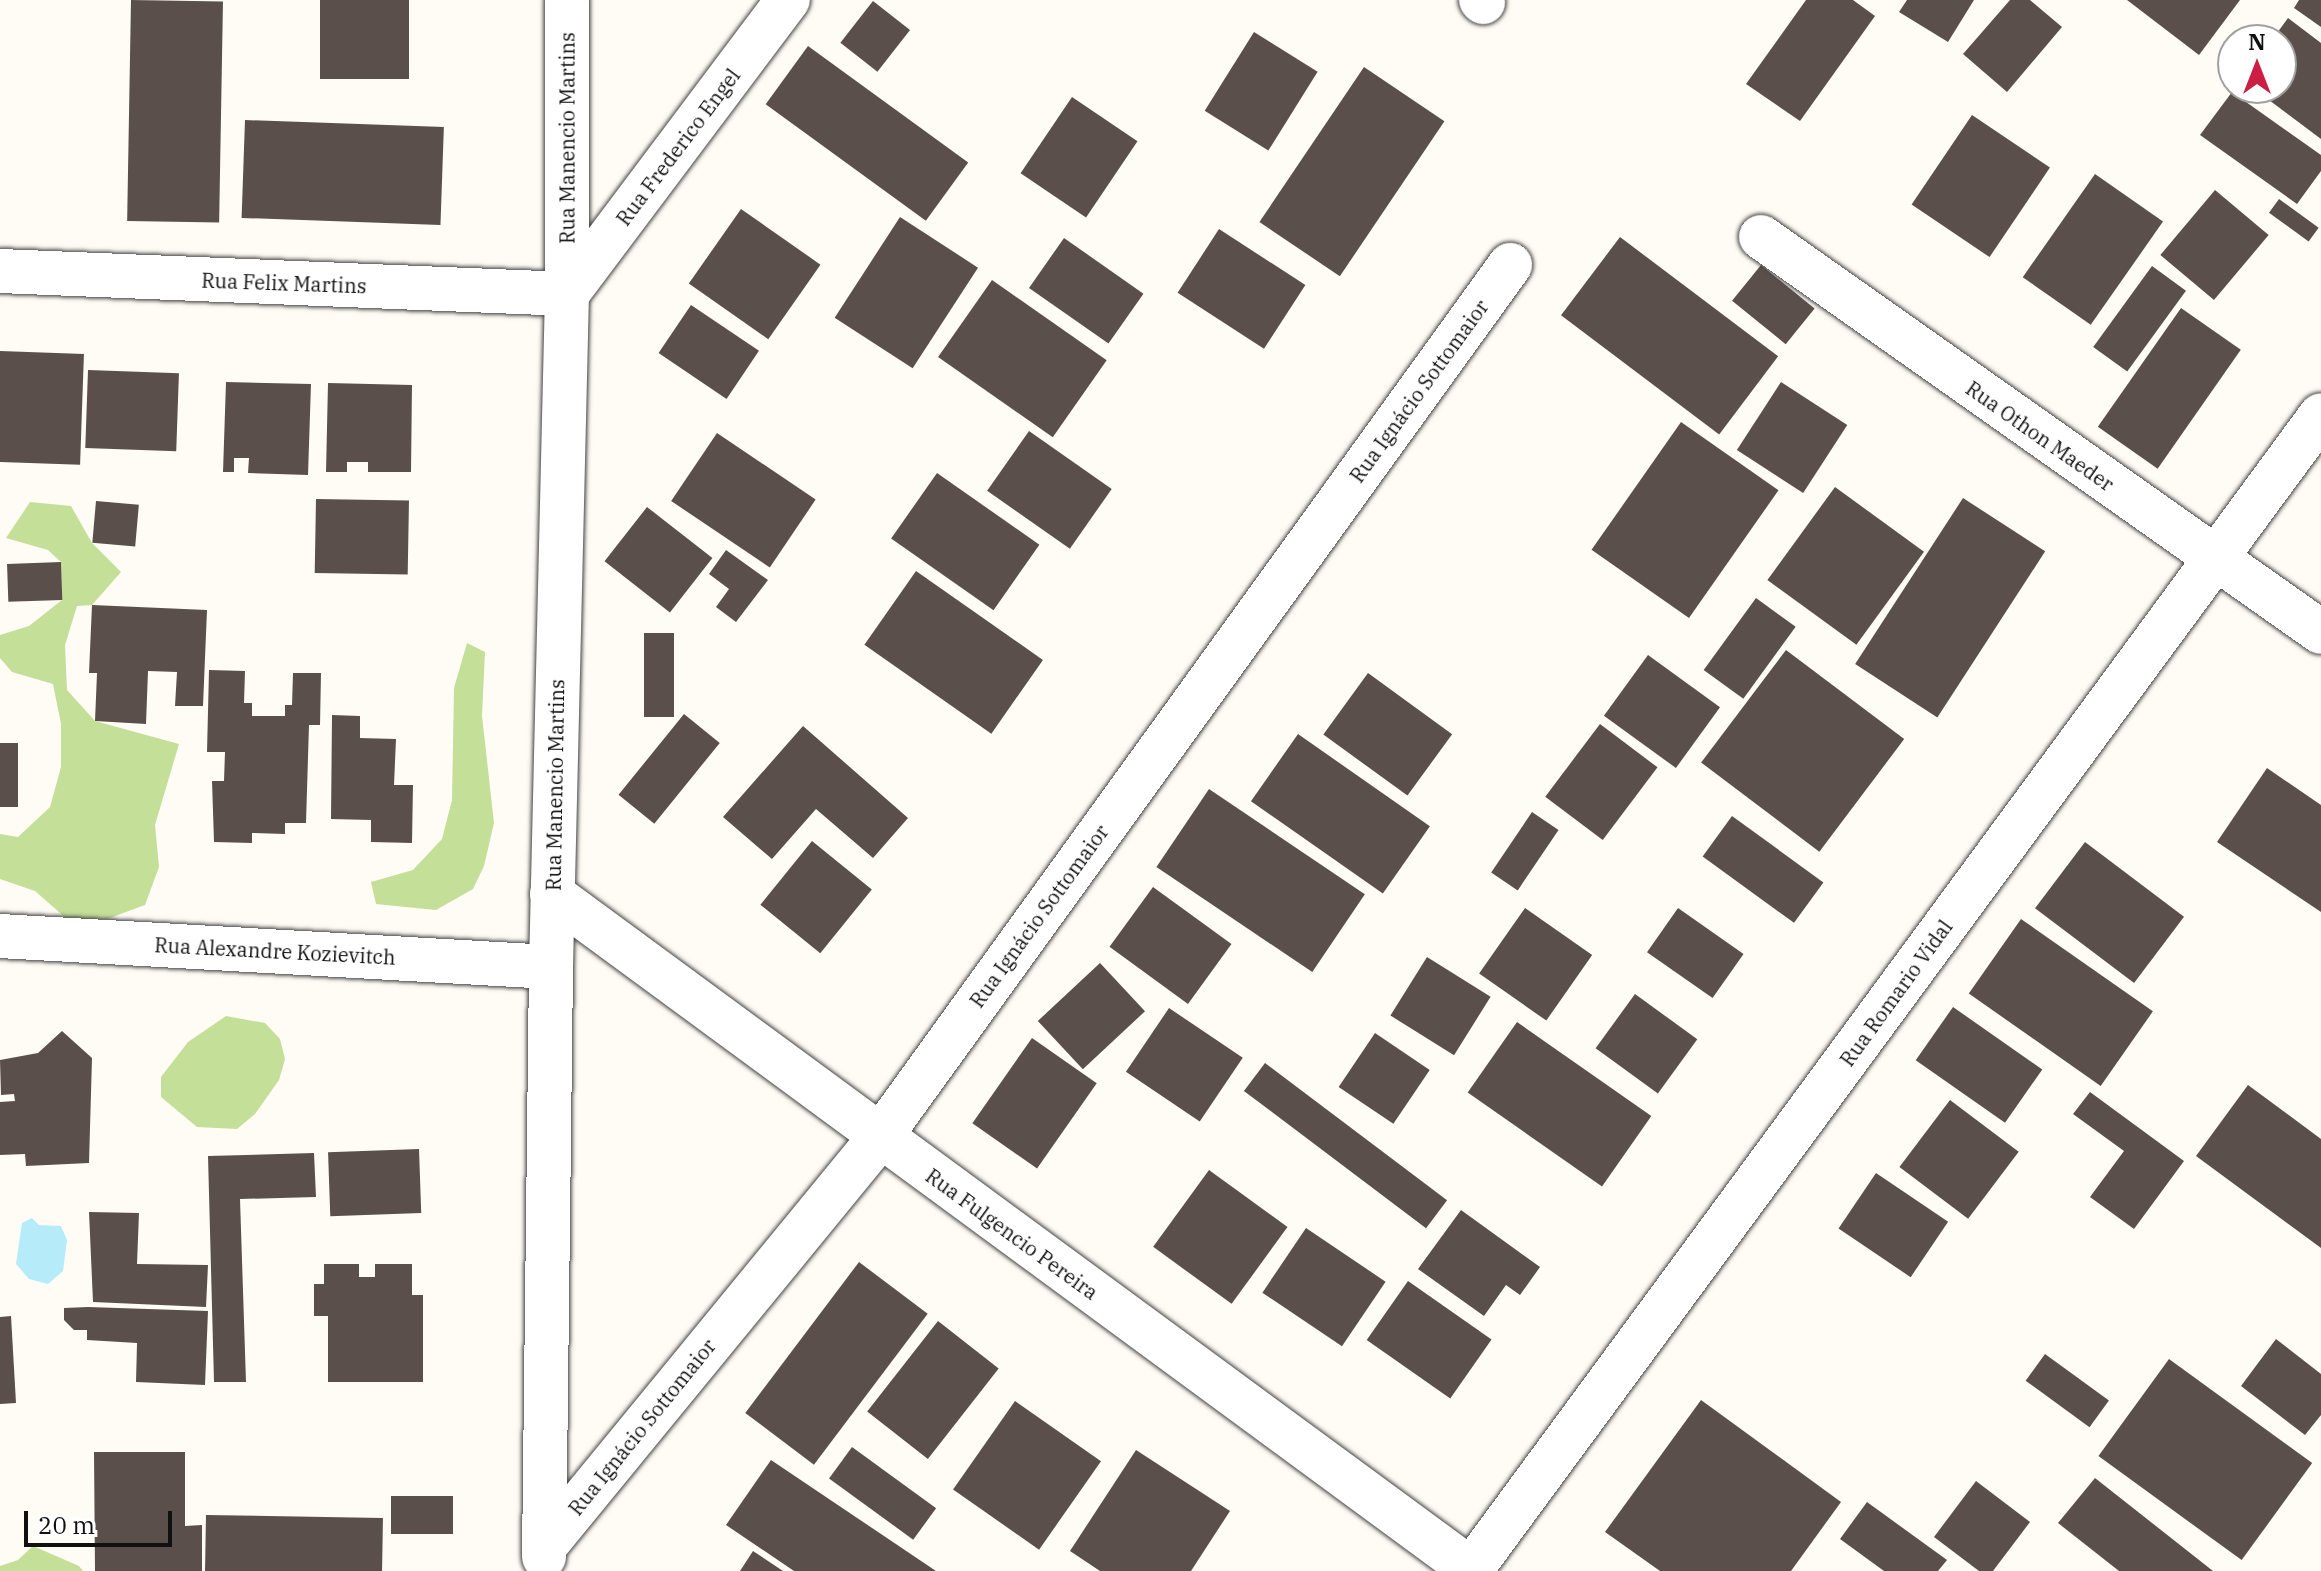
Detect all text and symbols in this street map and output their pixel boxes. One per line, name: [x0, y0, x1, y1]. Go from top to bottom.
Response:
north arrow: [2217, 24, 2297, 104]
text: N: [2248, 27, 2266, 56]
street label: Rua Manencio Martins: [555, 32, 579, 244]
street label: Rua Frederico Engel: [611, 64, 745, 230]
street label: Rua Felix Martins: [201, 268, 367, 298]
street label: Rua Ignácio Sottomaior: [1345, 295, 1493, 487]
street label: Rua Othon Maeder: [1961, 376, 2119, 496]
street label: Rua Manencio Martins: [541, 679, 569, 891]
street label: Rua Ignácio Sottomaior: [965, 820, 1113, 1012]
street label: Rua Romario Vidal: [1835, 915, 1957, 1071]
street label: Rua Alexandre Kozievitch: [154, 933, 396, 969]
street label: Rua Fulgencio Pereira: [921, 1163, 1103, 1305]
street label: Rua Ignácio Sottomaior: [563, 1334, 721, 1520]
scale bar: [28, 1495, 176, 1545]
text: 20 m: [38, 1509, 95, 1541]

